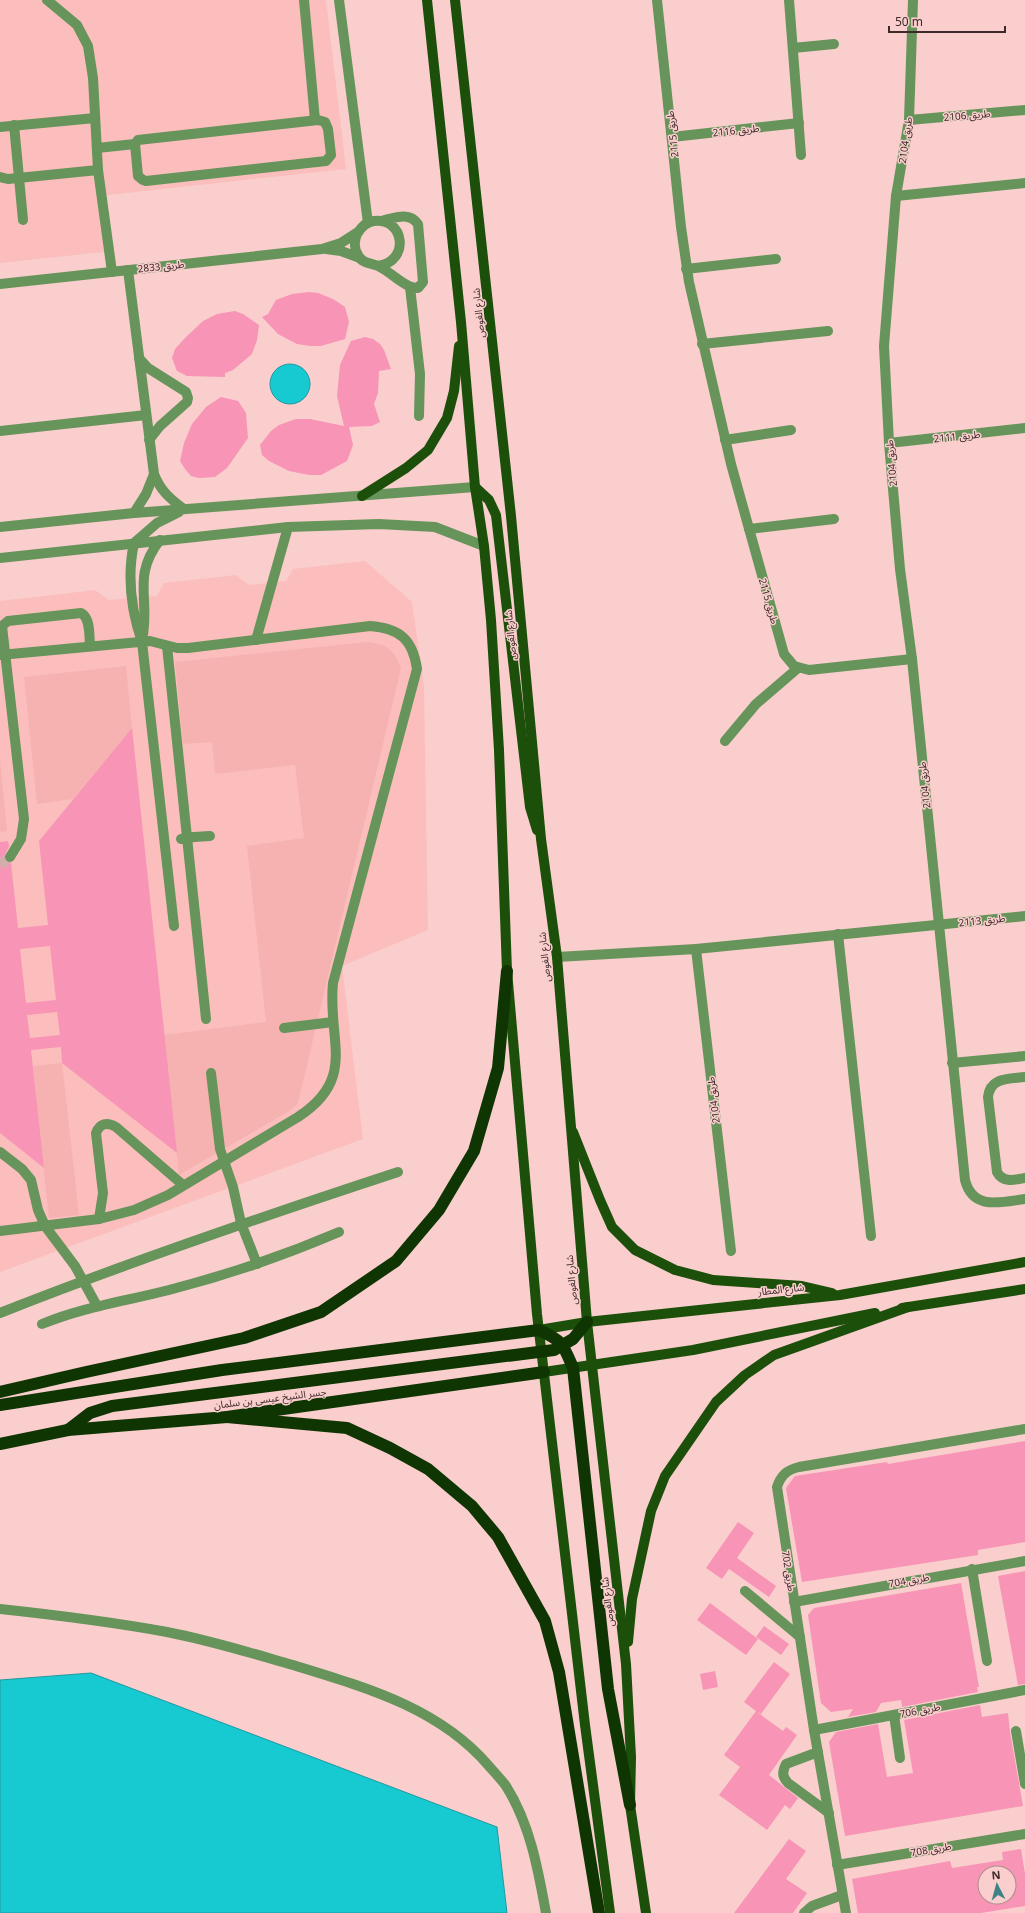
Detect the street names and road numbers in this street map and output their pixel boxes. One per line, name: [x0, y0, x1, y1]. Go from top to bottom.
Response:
street label: طريق 2106: [943, 103, 992, 128]
street label: طريق 2115: [660, 109, 685, 158]
street label: طريق 2104: [892, 115, 919, 165]
street label: طريق 2116: [712, 118, 761, 143]
street label: طريق 2833: [137, 254, 186, 279]
street label: شارع الغوص: [465, 287, 492, 339]
street label: طريق 2111: [933, 424, 982, 449]
street label: طريق 2104: [879, 438, 904, 487]
street label: طريق 2115: [752, 576, 785, 627]
street label: شارع الغوص: [498, 609, 523, 661]
street label: طريق 2104: [912, 760, 937, 809]
street label: طريق 2113: [958, 908, 1007, 933]
street label: شارع الغوص: [531, 931, 558, 983]
street label: طريق 2104: [700, 1075, 727, 1125]
street label: شارع الغوص: [559, 1254, 584, 1306]
street label: شارع المطار: [756, 1277, 805, 1302]
street label: جسر الشيخ عيسى بن سلمان: [212, 1381, 328, 1416]
street label: طريق 702: [775, 1549, 802, 1593]
street label: طريق 704: [887, 1567, 931, 1594]
street label: شارع الغوص: [594, 1576, 621, 1628]
street label: طريق 706: [898, 1696, 943, 1725]
street label: طريق 708: [909, 1836, 953, 1863]

